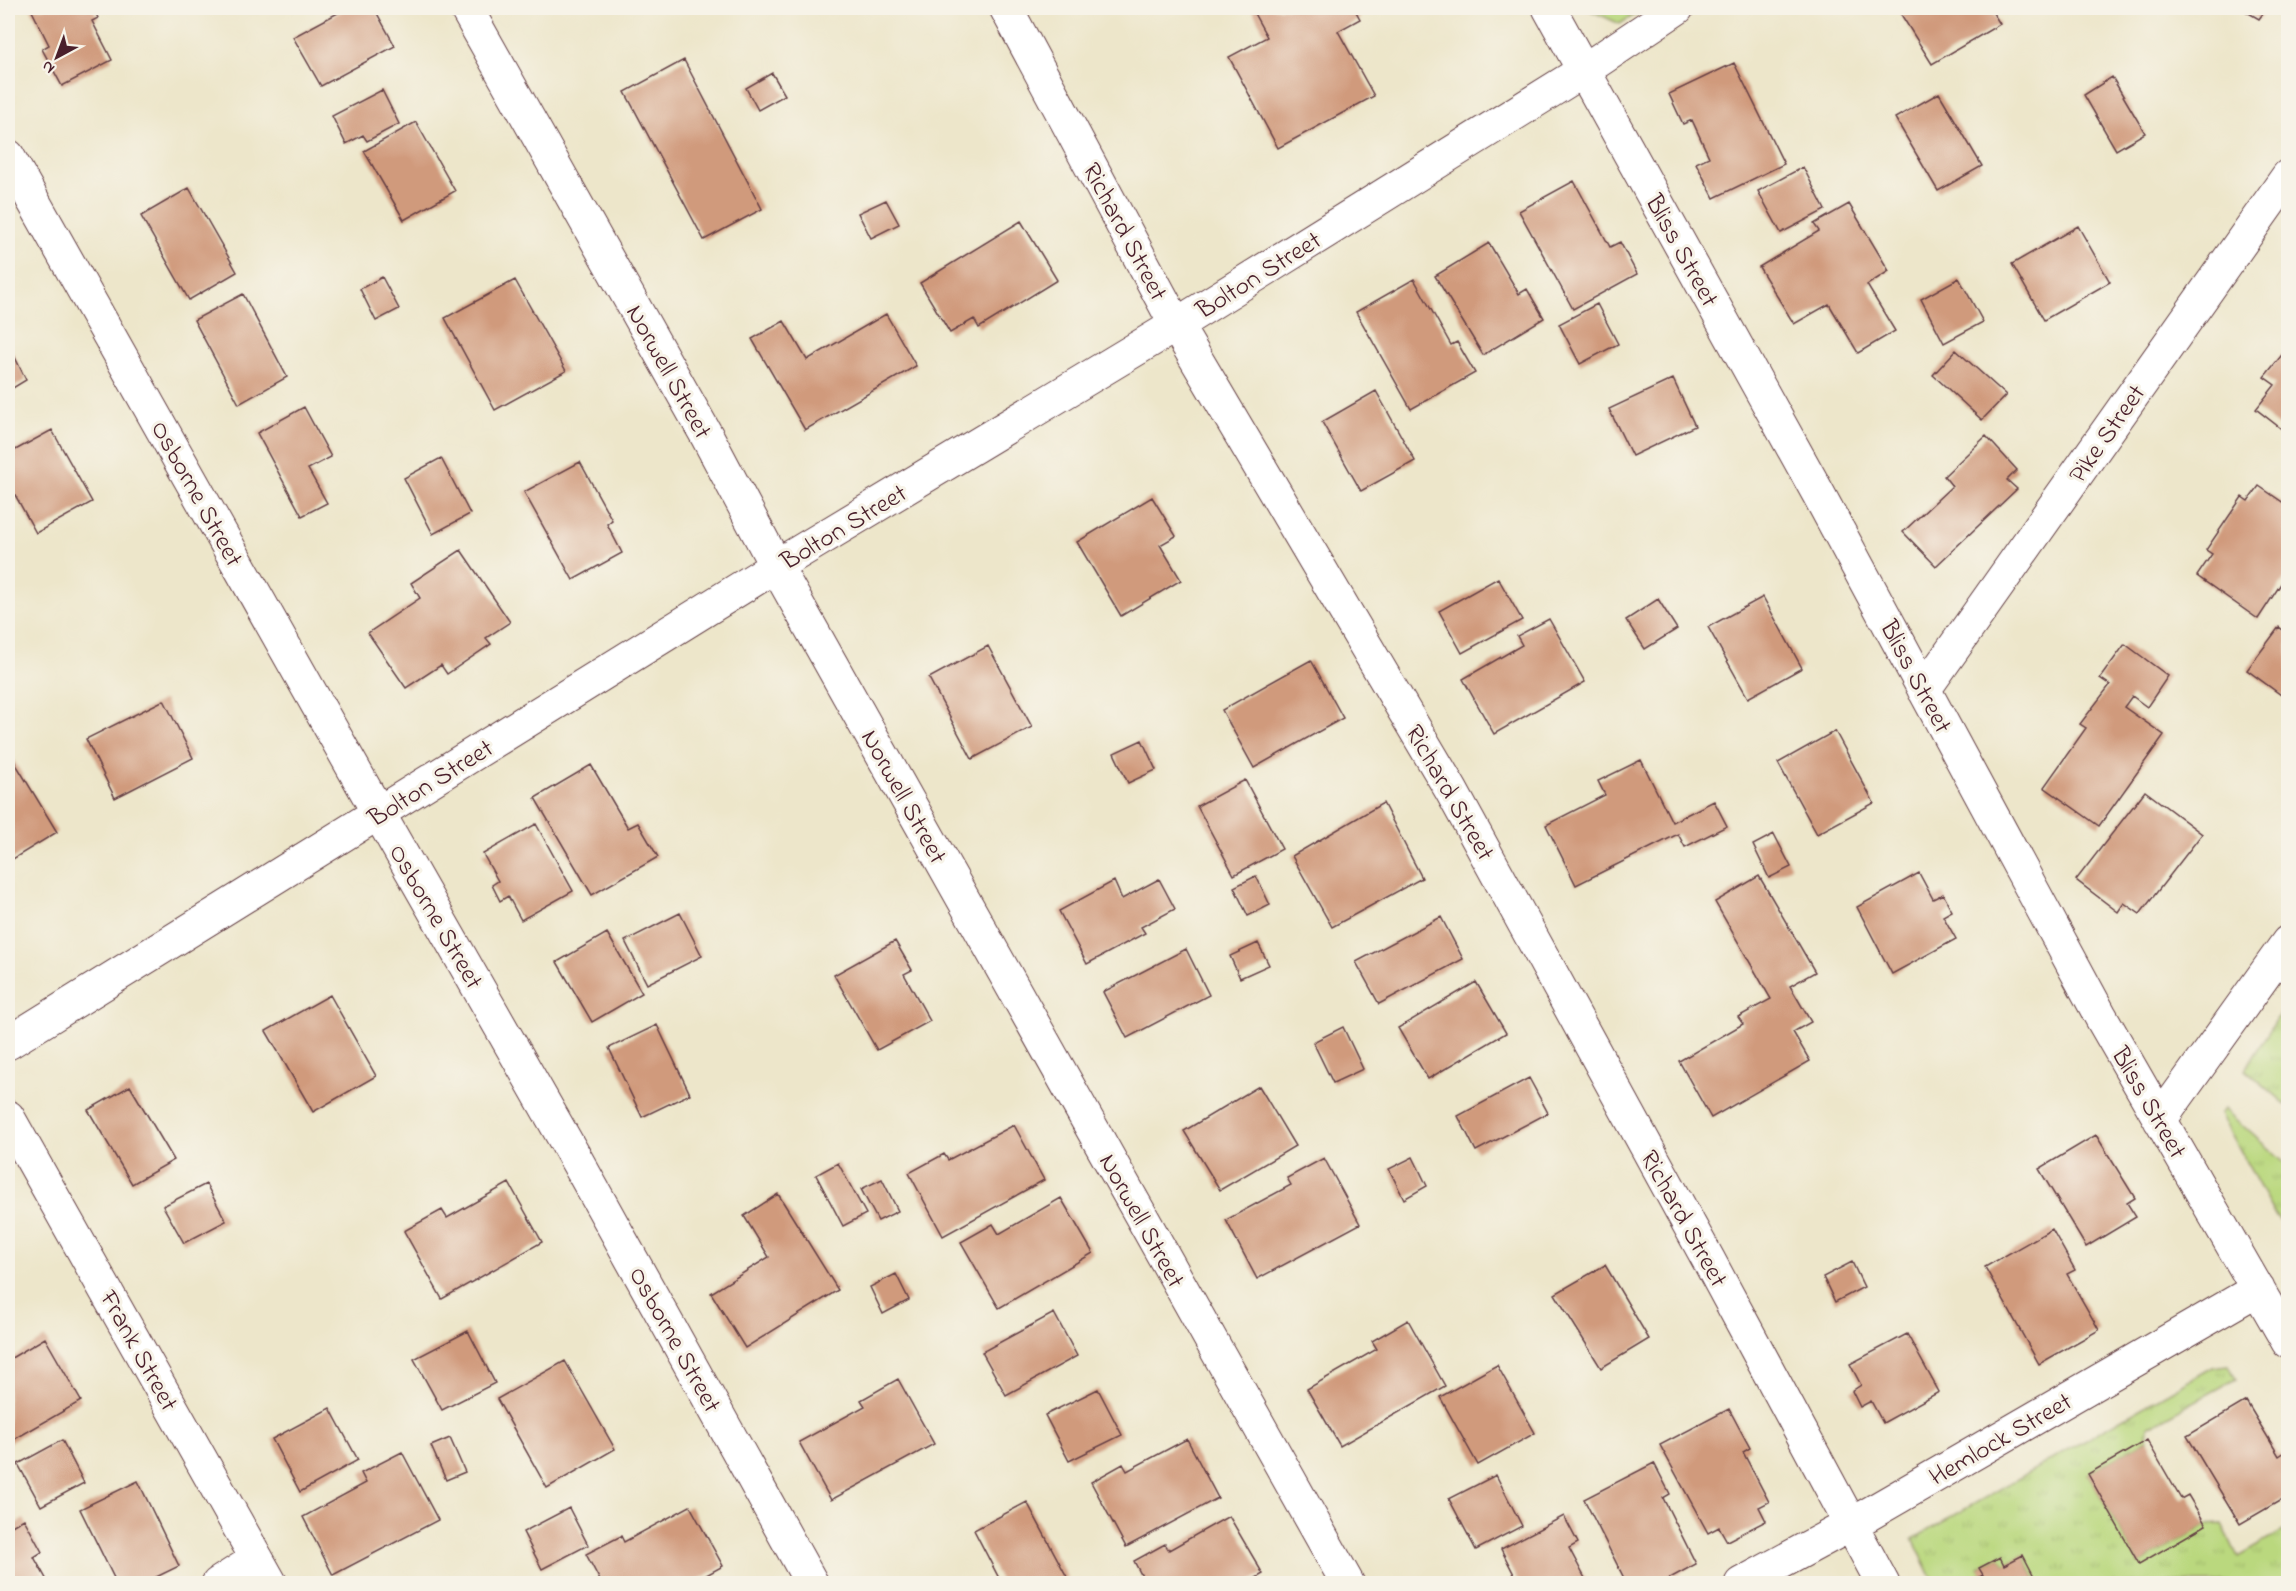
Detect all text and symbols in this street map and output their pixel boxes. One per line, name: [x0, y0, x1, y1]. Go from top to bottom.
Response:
north arrow: [27, 27, 87, 87]
text: N: [36, 54, 60, 79]
street label: Richard Street: [1071, 157, 1176, 309]
street label: Bliss Street: [1633, 187, 1727, 315]
street label: Bolton Street: [1189, 223, 1330, 331]
street label: Norwell Street: [615, 298, 720, 447]
street label: Pike Street: [2060, 377, 2157, 492]
street label: Osborne Street: [139, 414, 251, 575]
street label: Bolton Street: [773, 476, 915, 582]
street label: Bliss Street: [1868, 613, 1960, 741]
street label: Richard Street: [1394, 718, 1503, 869]
street label: Norwell Street: [850, 723, 955, 872]
street label: Bolton Street: [361, 731, 502, 839]
street label: Osborne Street: [377, 838, 492, 997]
street label: Bliss Street: [2100, 1040, 2195, 1167]
street label: Richard Street: [1629, 1144, 1736, 1295]
street label: Norwell Street: [1088, 1147, 1193, 1296]
street label: Osborne Street: [617, 1260, 729, 1421]
street label: Frank Street: [88, 1283, 186, 1419]
street label: Hemlock Street: [1923, 1384, 2080, 1497]

